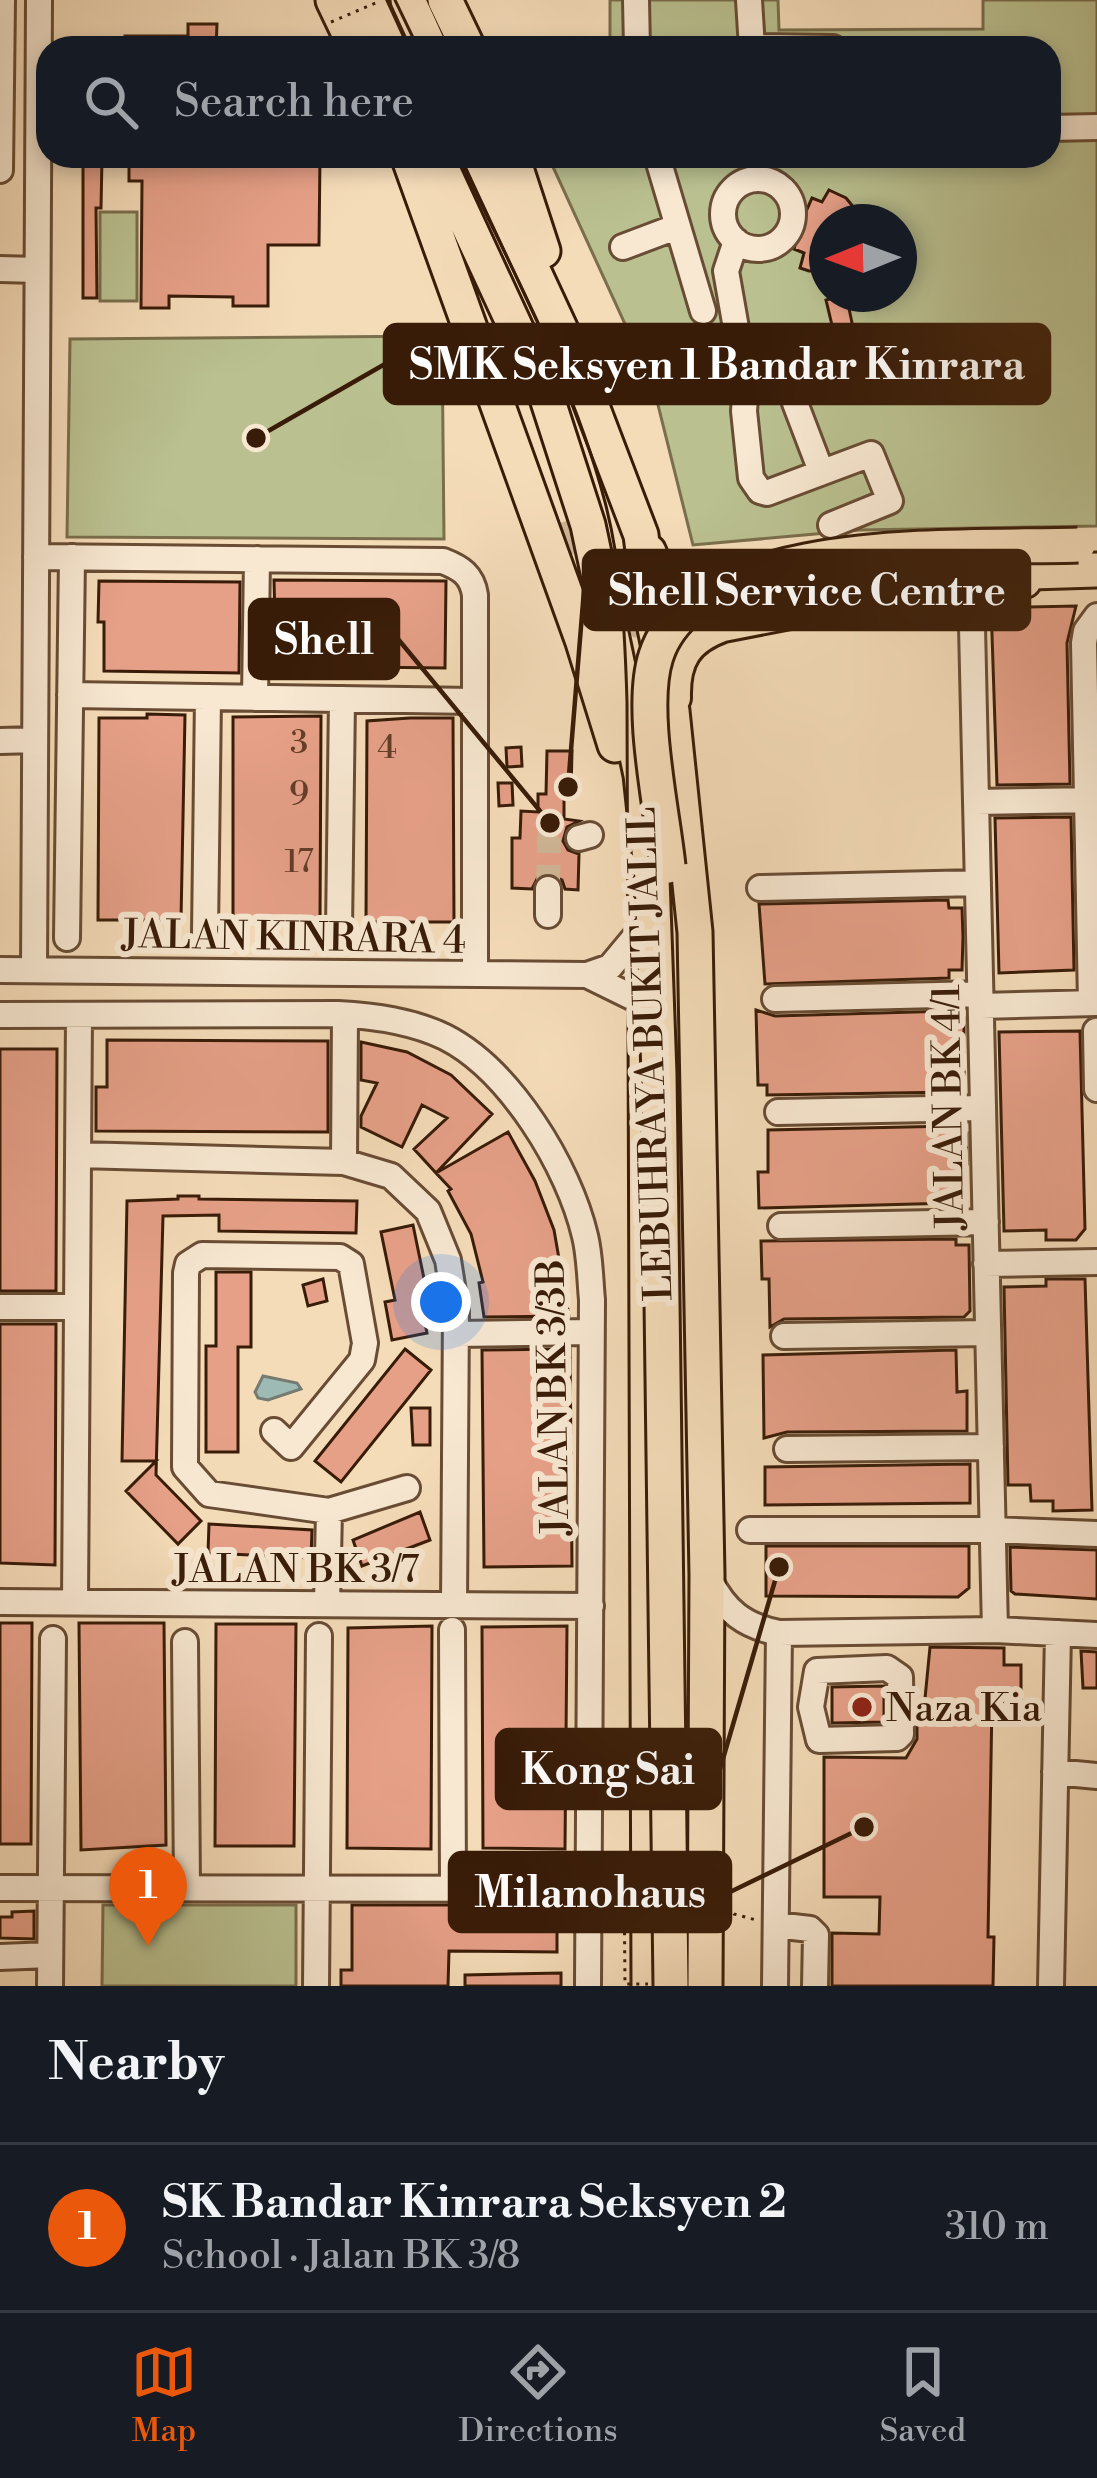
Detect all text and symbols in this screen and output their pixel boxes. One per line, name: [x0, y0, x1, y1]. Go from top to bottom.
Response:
search box: [36, 36, 1061, 168]
icon: search: [78, 69, 144, 135]
text: Search here: [174, 74, 414, 131]
north arrow: [809, 204, 917, 312]
callout: SMK Seksyen 1 Bandar Kinrara: [385, 325, 1049, 403]
text: SMK Seksyen 1 Bandar Kinrara: [409, 340, 1025, 393]
callout: Shell Service Centre: [584, 551, 1029, 629]
text: Shell Service Centre: [608, 566, 1006, 619]
callout: Shell: [250, 600, 398, 678]
text: Shell: [274, 615, 374, 668]
house number: 3: [290, 723, 308, 764]
house number: 4: [377, 728, 397, 769]
house number: 9: [289, 774, 309, 815]
street label: LEBUHRAYA BUKIT JALIL: [618, 806, 685, 1302]
house number: 17: [284, 842, 314, 883]
street label: JALAN KINRARA 4: [120, 911, 466, 966]
street label: JALAN BK 4/1: [923, 984, 976, 1232]
street label: JALAN BK 3/3B: [528, 1259, 581, 1537]
your location: [411, 1272, 471, 1332]
street label: JALAN BK 3/7: [171, 1546, 420, 1595]
place label: Naza Kia: [886, 1685, 1042, 1734]
marker: Naza Kia: [849, 1694, 875, 1720]
callout: Kong Sai: [497, 1730, 720, 1808]
text: Kong Sai: [521, 1745, 695, 1798]
pin: 1: [109, 1847, 187, 1946]
callout: Milanohaus: [450, 1853, 730, 1931]
text: Milanohaus: [474, 1868, 706, 1921]
text: Nearby: [48, 2032, 224, 2096]
text: SK Bandar Kinrara Seksyen 2: [162, 2175, 787, 2232]
text: 1: [78, 2203, 96, 2252]
text: 310 m: [945, 2203, 1049, 2252]
text: School · Jalan BK 3/8: [162, 2232, 521, 2281]
tab: Map: [131, 2339, 197, 2452]
tab: Directions: [459, 2339, 618, 2452]
tab: Saved: [879, 2339, 966, 2452]

